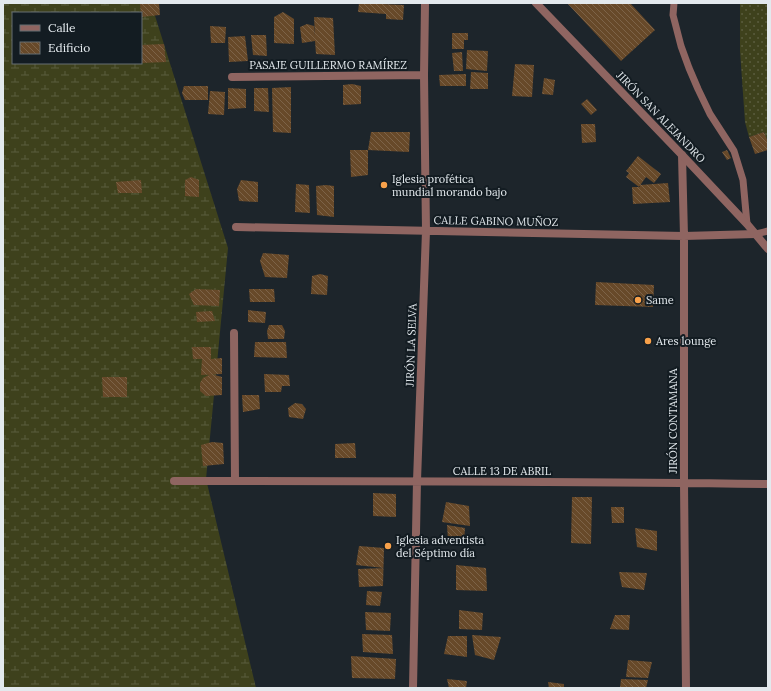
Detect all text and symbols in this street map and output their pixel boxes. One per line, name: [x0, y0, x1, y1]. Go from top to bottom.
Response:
legend: [12, 12, 142, 64]
text: Calle: [48, 20, 76, 35]
text: Edificio: [48, 40, 90, 55]
street label: PASAJE GUILLERMO RAMÍREZ: [249, 58, 407, 72]
street label: JIRÓN SAN ALEJANDRO: [613, 68, 709, 166]
place label: Iglesia profética mundial morando bajo: [392, 172, 507, 199]
marker: Iglesia profética mundial morando bajo: [379, 180, 389, 190]
street label: CALLE GABINO MUÑOZ: [434, 213, 559, 229]
place label: Same: [646, 293, 674, 307]
marker: Same: [633, 295, 643, 305]
street label: JIRÓN LA SELVA: [403, 302, 419, 388]
place label: Ares lounge: [655, 334, 716, 348]
marker: Ares lounge: [643, 336, 653, 346]
street label: JIRÓN CONTAMANA: [666, 367, 680, 475]
street label: CALLE 13 DE ABRIL: [453, 464, 552, 478]
place label: Iglesia adventista del Séptimo día: [396, 533, 485, 560]
marker: Iglesia adventista del Séptimo día: [383, 541, 393, 551]

